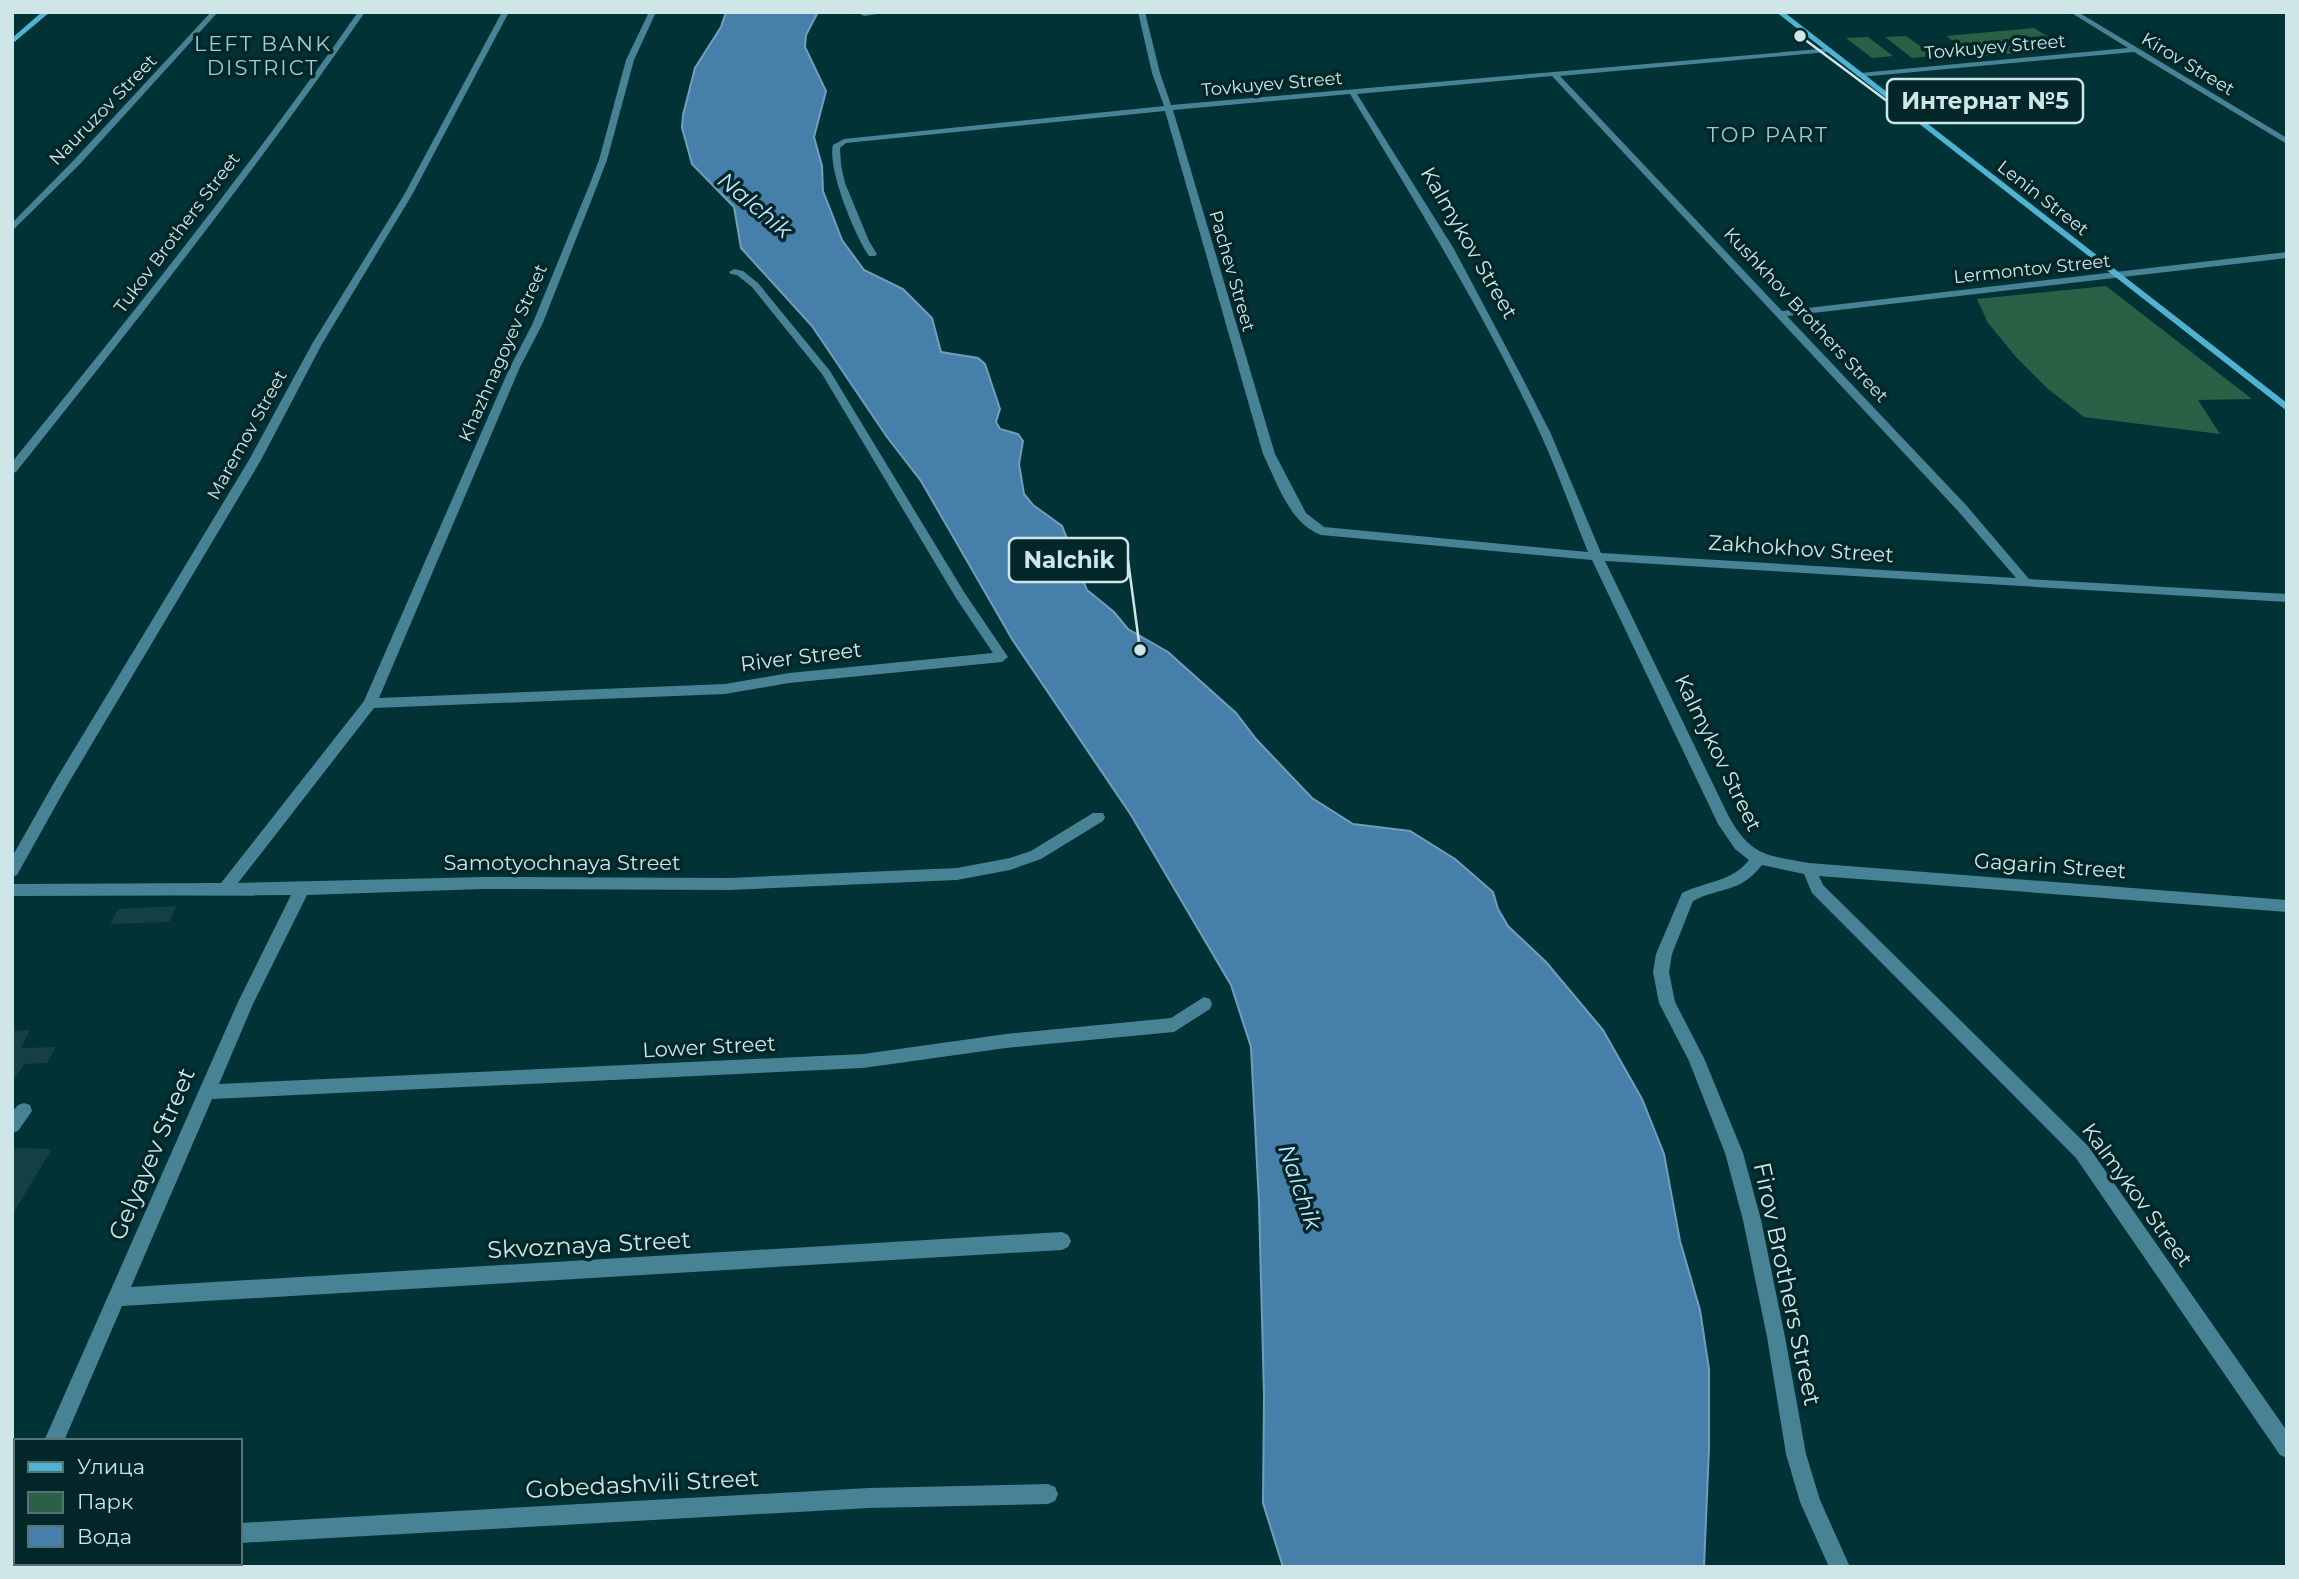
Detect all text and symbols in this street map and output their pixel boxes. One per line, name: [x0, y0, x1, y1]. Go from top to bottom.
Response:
street label: Kirov Street: [2138, 28, 2238, 100]
street label: Tovkuyev Street: [1923, 30, 2067, 64]
district label: LEFT BANK DISTRICT: [194, 31, 332, 80]
street label: Nauruzov Street: [45, 50, 161, 170]
street label: Tovkuyev Street: [1200, 67, 1344, 101]
callout: Интернат №5: [1887, 79, 2083, 123]
text: Интернат №5: [1901, 87, 2069, 115]
district label: TOP PART: [1707, 122, 1829, 147]
street label: Tukov Brothers Street: [109, 148, 245, 318]
street label: Lenin Street: [1993, 156, 2093, 240]
street label: Kalmykov Street: [1416, 162, 1523, 323]
water label: Nalchik: [712, 166, 799, 245]
street label: Pachev Street: [1204, 208, 1260, 334]
street label: Kushkhov Brothers Street: [1719, 223, 1893, 407]
street label: Lermontov Street: [1952, 250, 2112, 288]
street label: Khazhnagoyev Street: [454, 261, 552, 445]
street label: Maremov Street: [202, 366, 292, 504]
street label: Zakhokhov Street: [1707, 530, 1895, 567]
callout: Nalchik: [1009, 538, 1128, 582]
text: Nalchik: [1023, 546, 1115, 574]
street label: River Street: [739, 637, 863, 676]
street label: Kalmykov Street: [1670, 670, 1767, 835]
street label: Gagarin Street: [1973, 848, 2127, 883]
street label: Samotyochnaya Street: [443, 850, 681, 875]
street label: Lower Street: [642, 1031, 776, 1062]
street label: Gelyayev Street: [102, 1063, 201, 1244]
street label: Kalmykov Street: [2077, 1118, 2198, 1271]
water label: Nalchik: [1272, 1141, 1328, 1235]
street label: Firov Brothers Street: [1748, 1160, 1828, 1408]
street label: Skvoznaya Street: [487, 1225, 692, 1264]
legend: [14, 1439, 242, 1565]
text: Улица: [77, 1454, 145, 1479]
street label: Gobedashvili Street: [525, 1463, 760, 1504]
text: Парк: [77, 1489, 133, 1514]
text: Вода: [77, 1524, 132, 1549]

